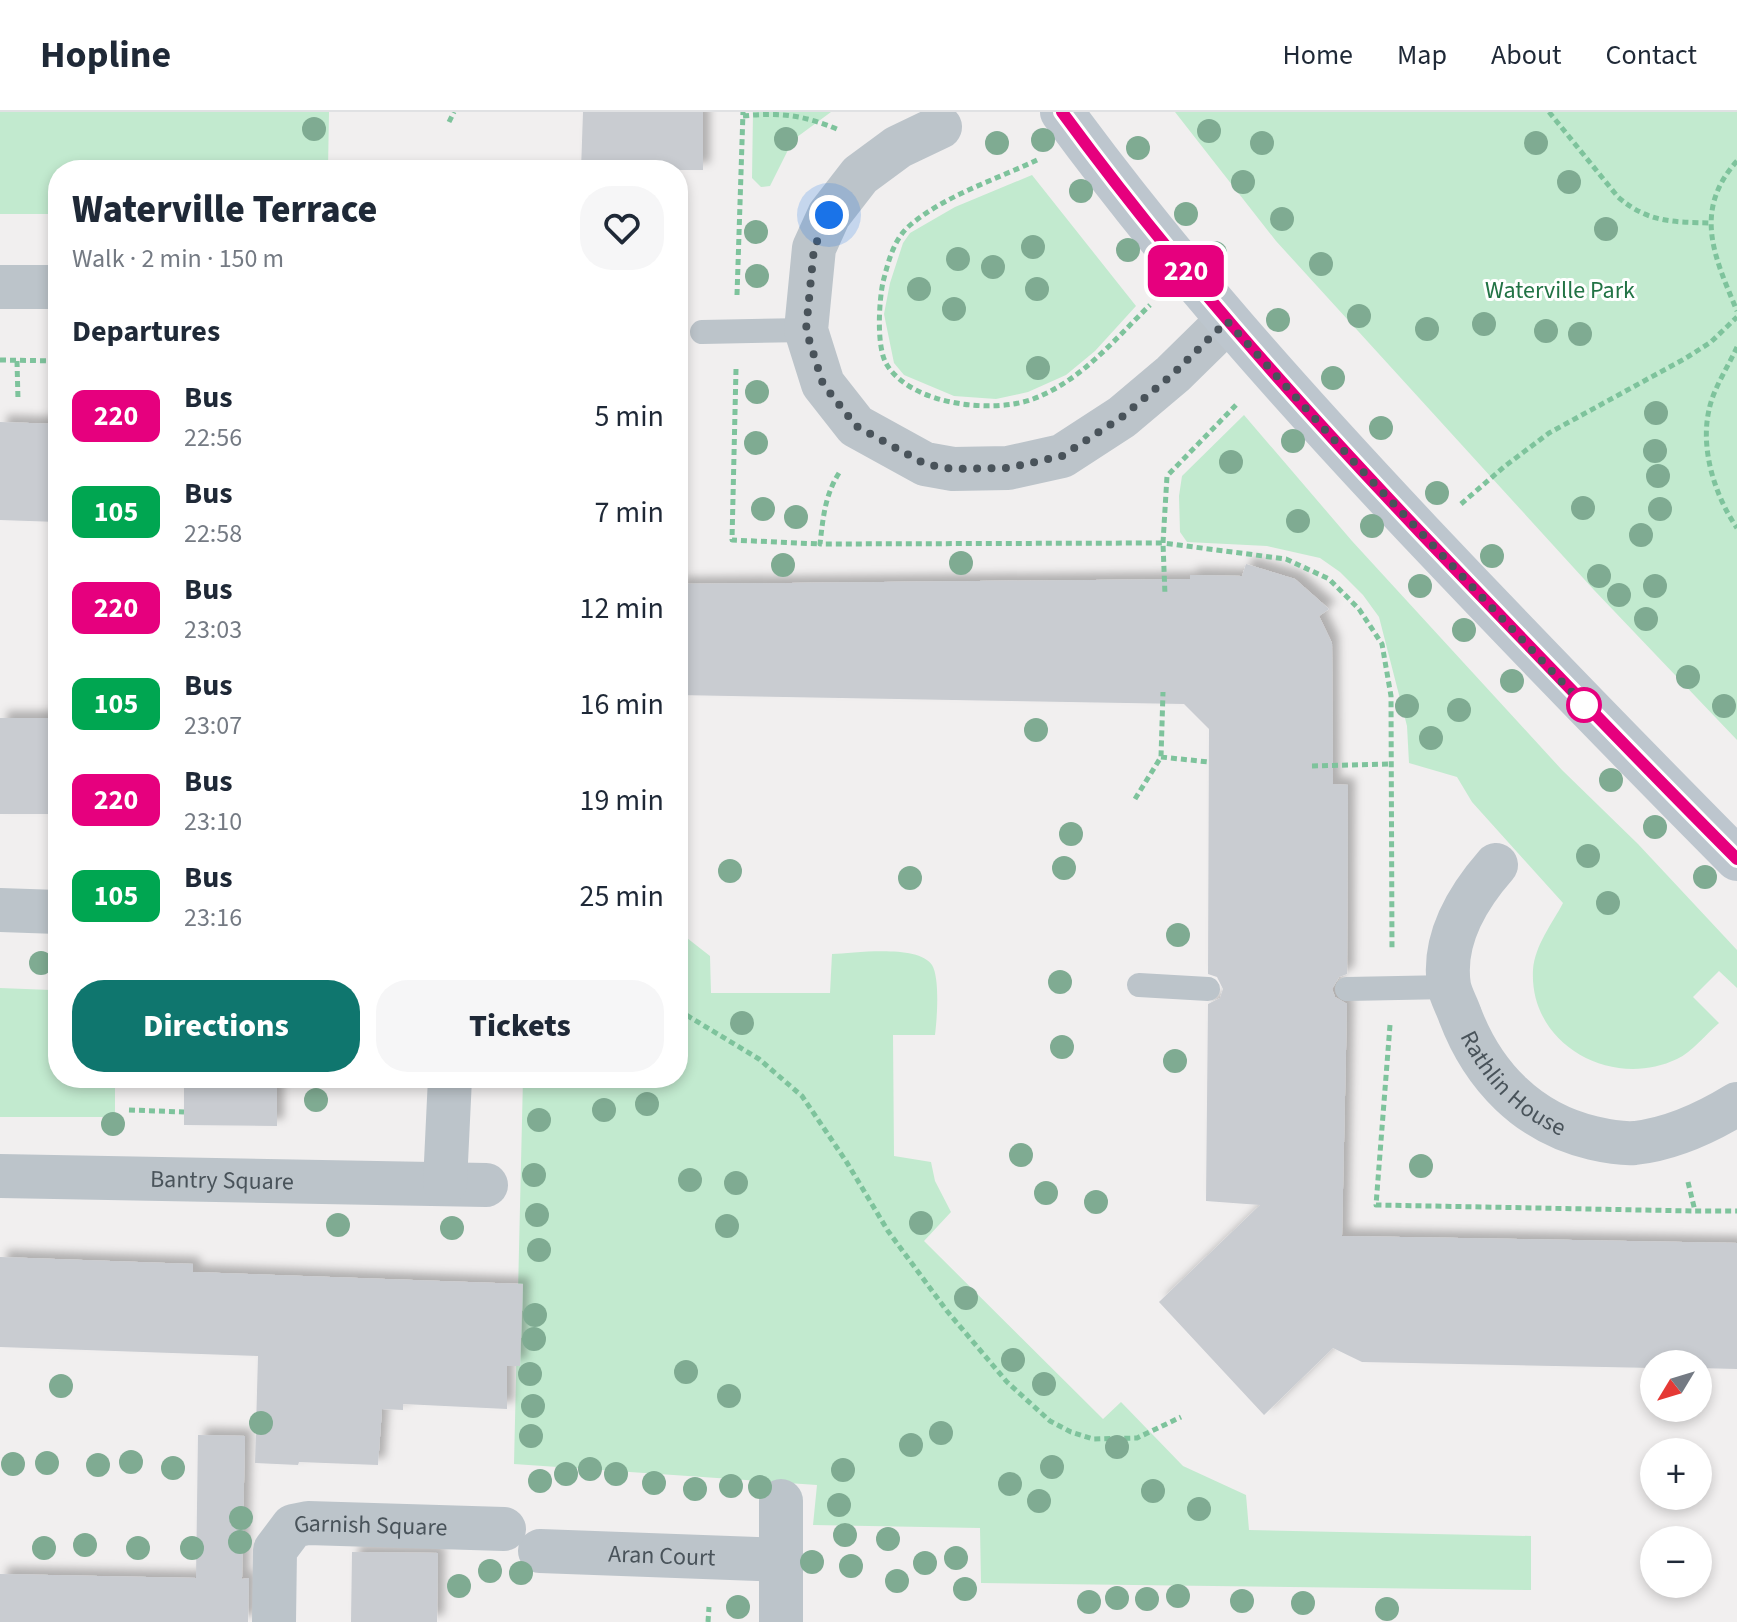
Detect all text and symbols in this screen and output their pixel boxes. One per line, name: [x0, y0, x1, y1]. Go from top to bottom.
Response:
text: Hopline: [40, 28, 171, 82]
text: Home: [1282, 35, 1353, 75]
text: Map: [1397, 35, 1447, 75]
text: About: [1491, 35, 1562, 75]
text: Contact: [1606, 35, 1697, 75]
text: Waterville Terrace: [72, 183, 377, 237]
button: heart: [580, 186, 664, 270]
your location: [809, 195, 849, 235]
text: Walk · 2 min · 150 m: [72, 240, 284, 277]
line badge: 220: [1140, 245, 1232, 297]
text: 220: [1164, 251, 1208, 291]
park label: Waterville Park: [1485, 273, 1635, 308]
text: Departures: [72, 310, 220, 353]
text: Bus: [184, 376, 232, 419]
text: 5 min: [594, 395, 664, 438]
text: 220: [94, 396, 138, 436]
text: 22:56: [184, 419, 242, 456]
text: Bus: [184, 472, 232, 515]
text: 7 min: [594, 491, 664, 534]
text: 105: [94, 492, 138, 532]
text: 22:58: [184, 515, 242, 552]
text: Bus: [184, 568, 232, 611]
text: 12 min: [580, 587, 664, 630]
text: 220: [94, 588, 138, 628]
text: 23:03: [184, 611, 242, 648]
text: Bus: [184, 664, 232, 707]
text: 16 min: [580, 683, 664, 726]
text: 105: [94, 684, 138, 724]
unlabelled marker: [1567, 688, 1601, 722]
text: 23:07: [184, 707, 242, 744]
text: Bus: [184, 760, 232, 803]
text: 19 min: [580, 779, 664, 822]
text: 220: [94, 780, 138, 820]
text: 23:10: [184, 803, 242, 840]
text: Bus: [184, 856, 232, 899]
text: 25 min: [580, 875, 664, 918]
text: 105: [94, 876, 138, 916]
text: 23:16: [184, 899, 242, 936]
button: Directions: [72, 980, 360, 1072]
button: Tickets: [376, 980, 664, 1072]
street label: Rathlin House: [1451, 1025, 1571, 1145]
street label: Bantry Square: [150, 1162, 294, 1199]
north arrow: [1640, 1350, 1712, 1422]
map controls: [1640, 1350, 1712, 1598]
button: +: [1640, 1438, 1712, 1510]
street label: Garnish Square: [291, 1506, 448, 1545]
button: −: [1640, 1526, 1712, 1598]
street label: Aran Court: [608, 1537, 716, 1576]

